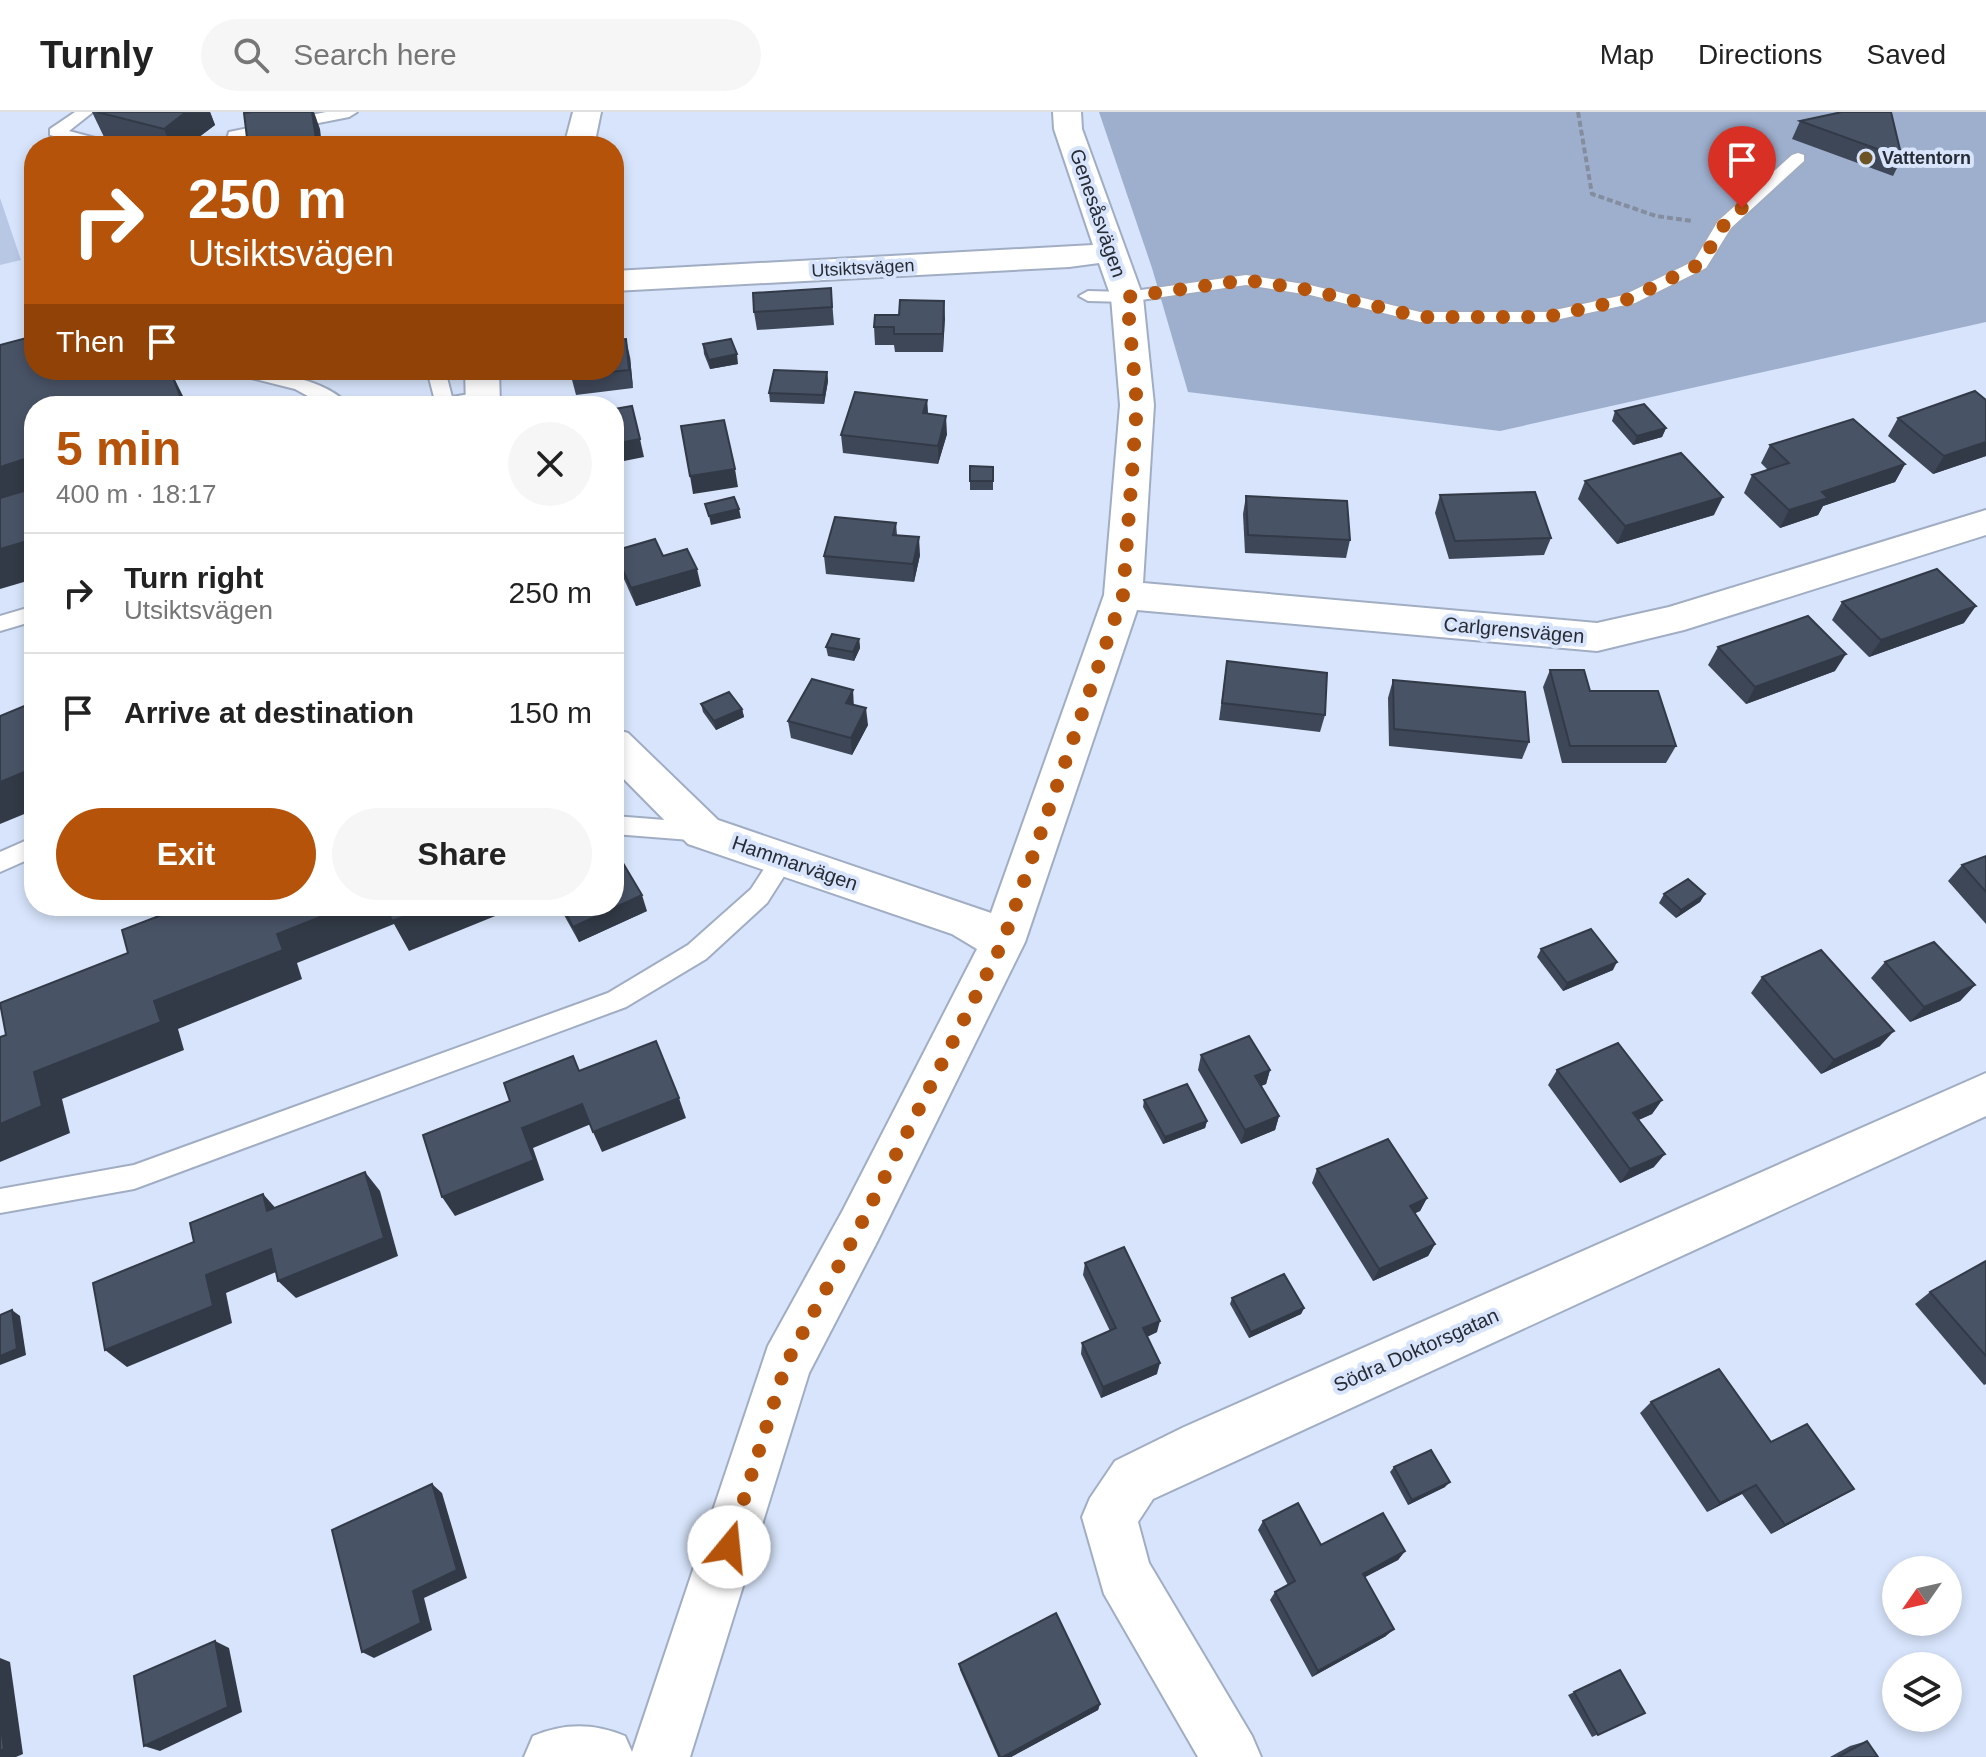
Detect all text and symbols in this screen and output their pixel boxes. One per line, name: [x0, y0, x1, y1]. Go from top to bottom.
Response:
search box: [201, 19, 761, 91]
icon: search: [229, 33, 273, 77]
text: Turnly: [40, 34, 153, 76]
text: Search here: [293, 38, 457, 71]
text: Map: [1600, 39, 1654, 70]
text: Directions: [1698, 39, 1823, 70]
text: Saved: [1867, 39, 1946, 70]
pin: [1708, 126, 1776, 208]
icon: arrive: [1720, 138, 1764, 182]
street label: Genesåsvägen: [1066, 146, 1130, 280]
place label: Vattentorn: [1882, 148, 1971, 168]
marker: Vattentorn: [1857, 149, 1875, 167]
text: 250 m: [188, 167, 347, 230]
icon: right: [56, 168, 160, 272]
text: Utsiktsvägen: [188, 233, 394, 274]
street label: Utsiktsvägen: [811, 255, 915, 281]
icon: arrive: [140, 320, 184, 364]
text: Then: [56, 325, 124, 358]
text: 5 min: [56, 422, 181, 475]
button: close: [508, 422, 592, 506]
text: 400 m · 18:17: [56, 479, 216, 509]
text: Turn right: [124, 561, 263, 594]
icon: right: [56, 571, 100, 615]
text: 250 m: [509, 576, 592, 609]
text: Utsiktsvägen: [124, 595, 273, 625]
street label: Carlgrensvägen: [1443, 613, 1585, 647]
icon: arrive: [56, 691, 100, 735]
text: Arrive at destination: [124, 696, 414, 729]
text: 150 m: [509, 696, 592, 729]
button: Exit: [56, 808, 316, 900]
button: Share: [332, 808, 592, 900]
street label: Hammarvägen: [729, 831, 861, 895]
street label: Södra Doktorsgatan: [1330, 1304, 1502, 1396]
position arrow: [687, 1505, 771, 1589]
north arrow: [1882, 1556, 1962, 1636]
map controls: [1882, 1556, 1962, 1732]
button: layers: [1882, 1652, 1962, 1732]

